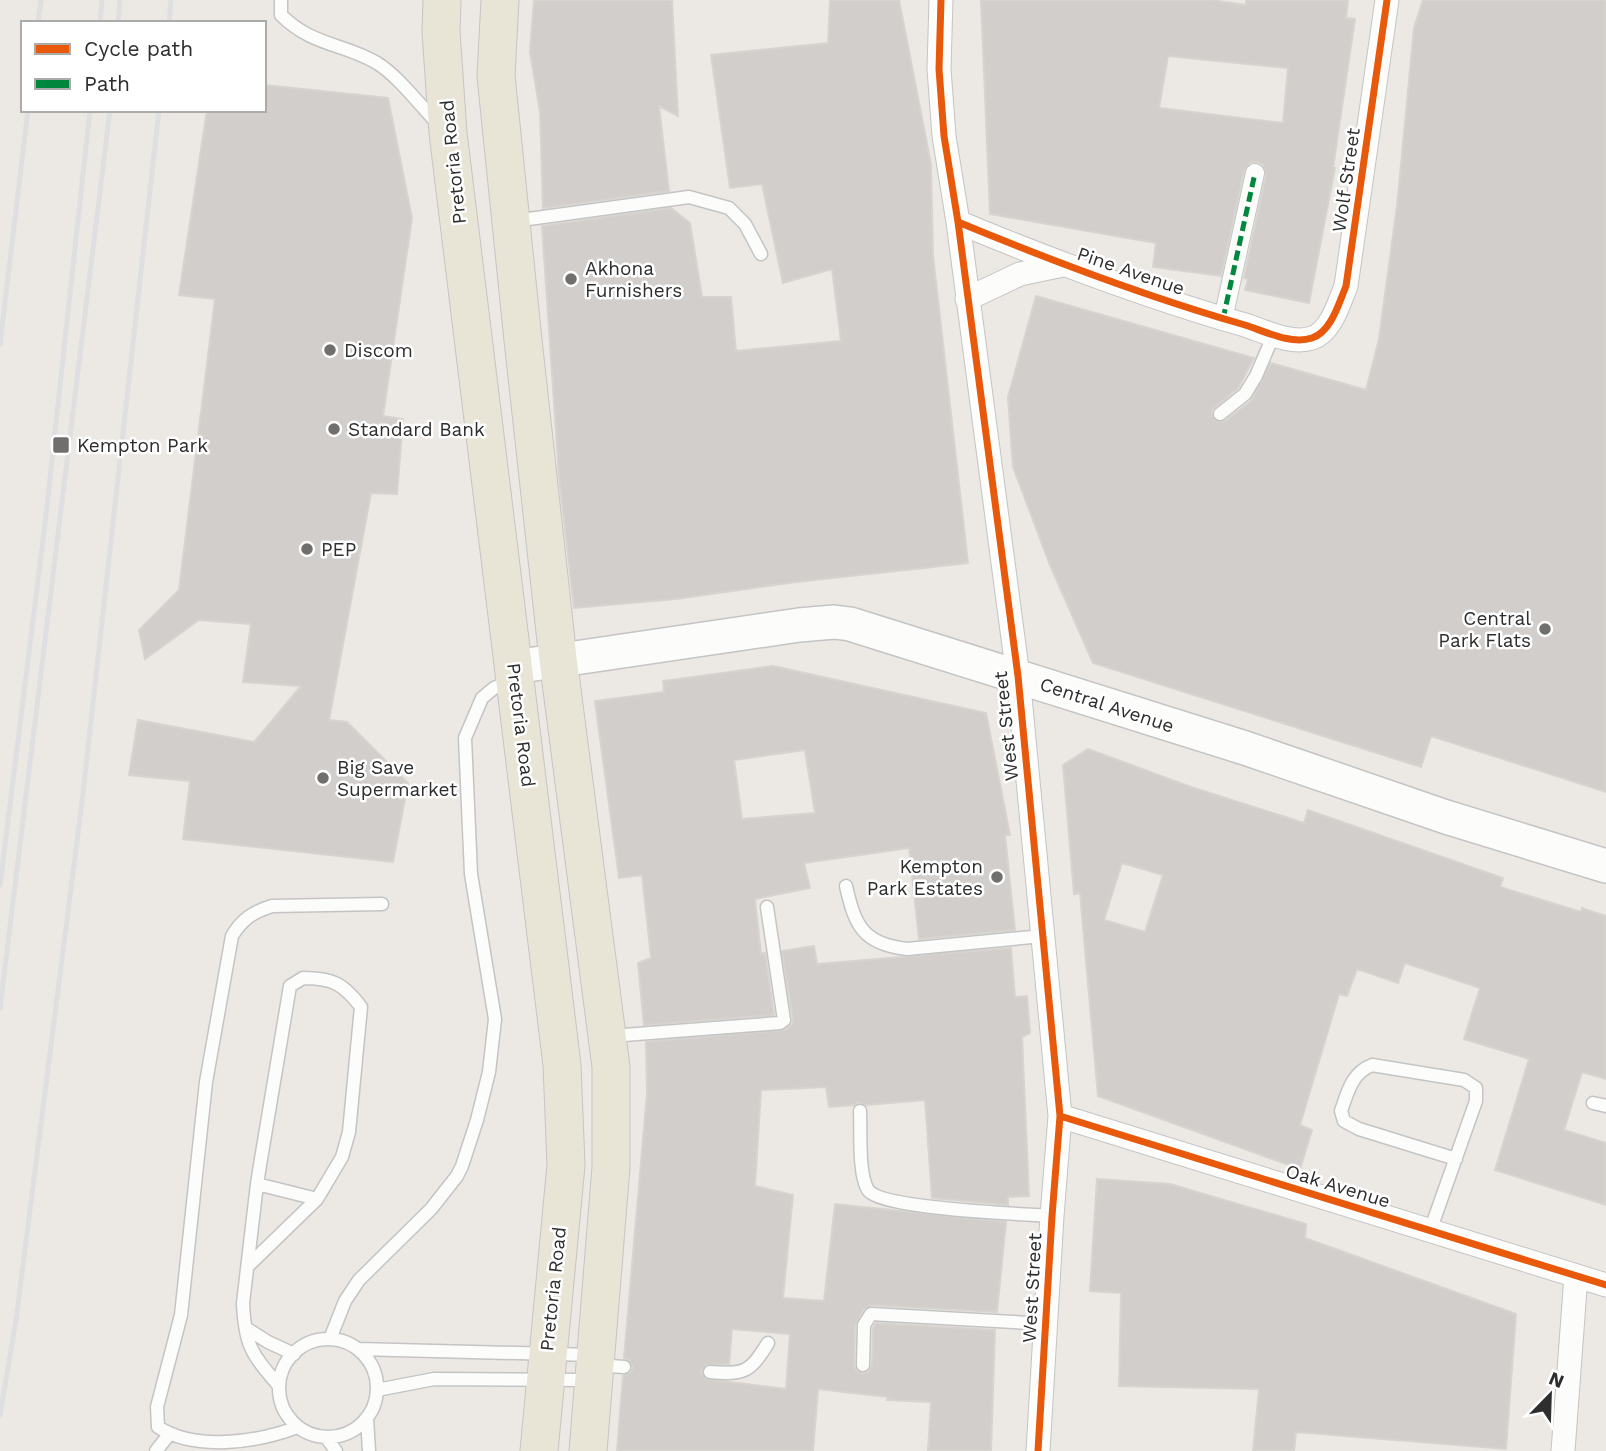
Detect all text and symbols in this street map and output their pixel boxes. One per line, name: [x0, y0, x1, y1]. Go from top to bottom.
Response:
legend: [21, 21, 266, 112]
text: Cycle path: [84, 36, 193, 61]
text: Path: [84, 71, 130, 96]
street label: Pretoria Road: [435, 99, 471, 225]
street label: Wolf Street: [1327, 126, 1365, 234]
street label: Pine Avenue: [1074, 242, 1188, 300]
place label: Akhona Furnishers: [585, 257, 682, 302]
marker: Akhona Furnishers: [563, 271, 579, 287]
place label: Discom: [344, 339, 413, 362]
marker: Discom: [322, 342, 338, 358]
place label: Standard Bank: [348, 418, 485, 441]
marker: Standard Bank: [326, 421, 342, 437]
place label: Kempton Park: [77, 434, 208, 457]
marker: Kempton Park: [51, 435, 71, 455]
place label: PEP: [321, 538, 356, 561]
marker: PEP: [299, 541, 315, 557]
place label: Central Park Flats: [1438, 607, 1531, 652]
marker: Central Park Flats: [1537, 621, 1553, 637]
street label: Pretoria Road: [502, 662, 540, 788]
street label: West Street: [989, 670, 1023, 782]
street label: Central Avenue: [1037, 672, 1177, 738]
place label: Big Save Supermarket: [337, 756, 457, 801]
marker: Big Save Supermarket: [315, 770, 331, 786]
place label: Kempton Park Estates: [867, 855, 983, 900]
marker: Kempton Park Estates: [989, 869, 1005, 885]
street label: Oak Avenue: [1283, 1159, 1393, 1213]
street label: Pretoria Road: [535, 1226, 571, 1352]
street label: West Street: [1018, 1232, 1046, 1344]
north arrow: [1515, 1360, 1585, 1430]
text: N: [1545, 1366, 1567, 1393]

